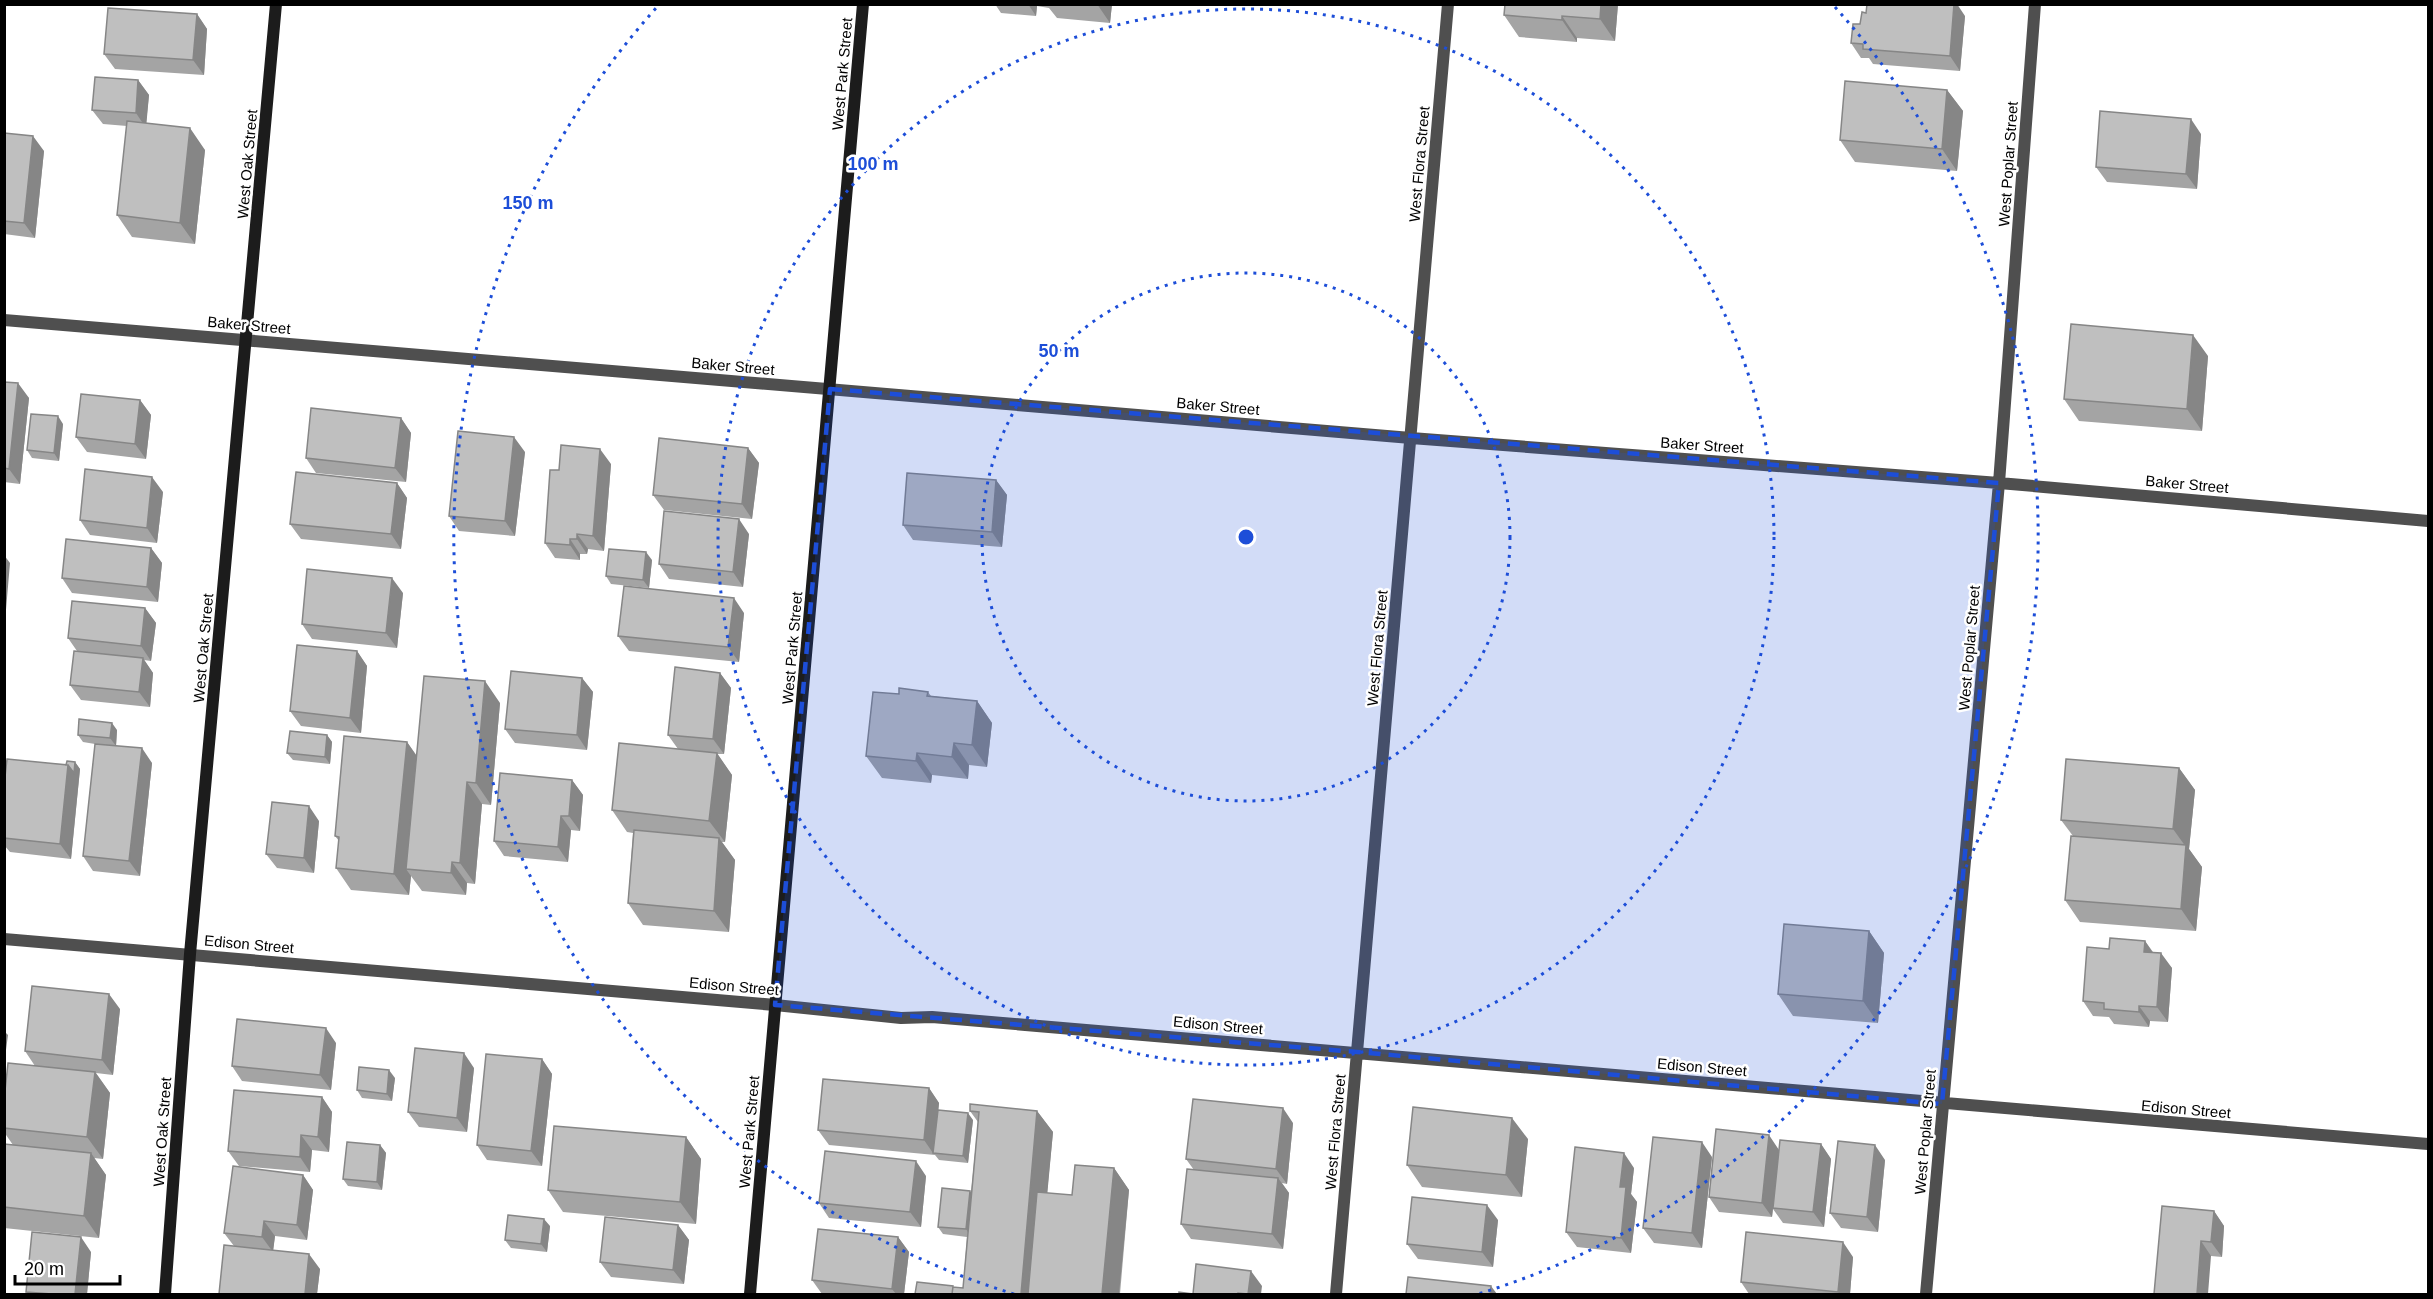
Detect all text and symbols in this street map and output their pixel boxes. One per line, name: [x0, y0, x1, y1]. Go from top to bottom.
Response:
street label: West Park Street: [829, 16, 855, 131]
street label: West Poplar Street: [1995, 100, 2021, 227]
street label: West Flora Street: [1405, 104, 1433, 223]
street label: West Oak Street: [234, 108, 260, 219]
text: 100 m: [847, 154, 899, 174]
text: 150 m: [502, 193, 554, 213]
street label: Baker Street: [207, 313, 292, 337]
text: 50 m: [1038, 341, 1080, 361]
street label: Baker Street: [691, 354, 776, 378]
street label: Baker Street: [1176, 394, 1261, 418]
street label: Baker Street: [1660, 434, 1745, 456]
street label: Baker Street: [2145, 472, 2230, 496]
centre of rings: [1236, 527, 1256, 547]
street label: West Poplar Street: [1955, 584, 1983, 711]
street label: West Flora Street: [1363, 588, 1391, 707]
street label: West Park Street: [779, 590, 805, 705]
street label: West Oak Street: [190, 592, 216, 703]
street label: Edison Street: [203, 932, 295, 956]
street label: Edison Street: [688, 974, 780, 998]
street label: Edison Street: [1172, 1013, 1264, 1037]
street label: Edison Street: [1656, 1055, 1748, 1079]
street label: West Poplar Street: [1911, 1068, 1939, 1195]
street label: West Flora Street: [1321, 1072, 1349, 1191]
street label: West Park Street: [736, 1074, 762, 1189]
street label: West Oak Street: [150, 1076, 174, 1187]
street label: Edison Street: [2140, 1097, 2232, 1121]
scale bar: [15, 1248, 120, 1286]
text: 20 m: [24, 1259, 64, 1279]

